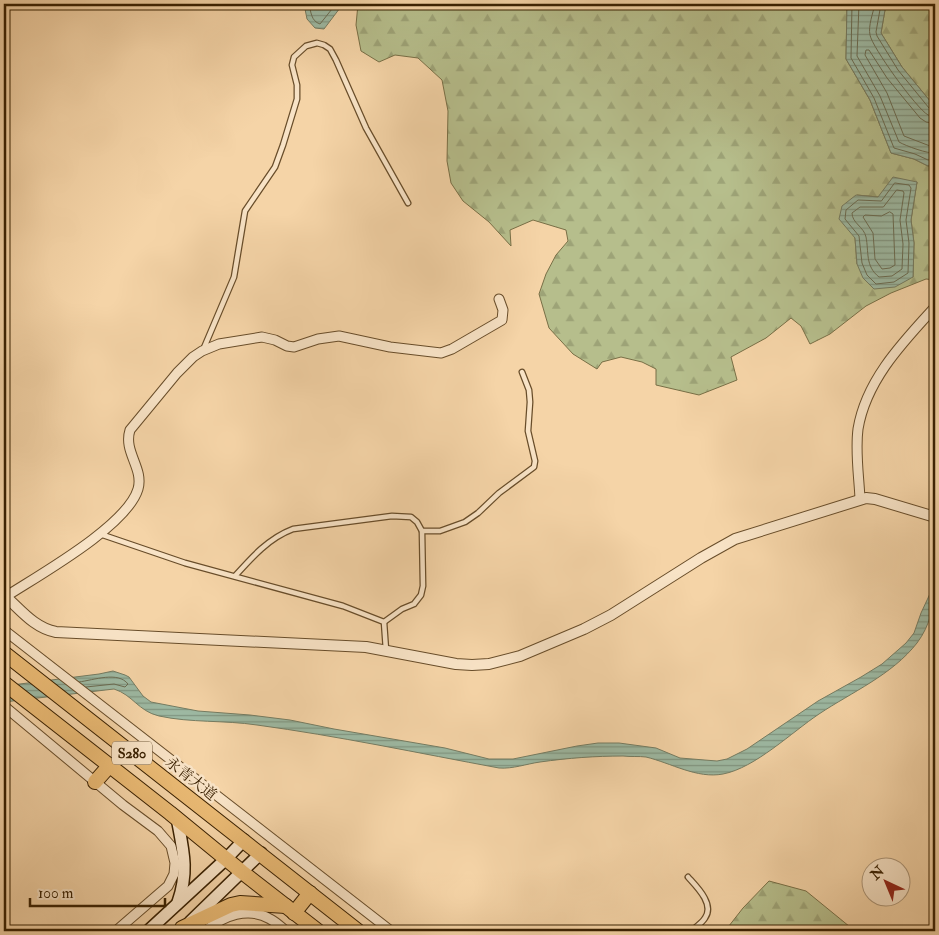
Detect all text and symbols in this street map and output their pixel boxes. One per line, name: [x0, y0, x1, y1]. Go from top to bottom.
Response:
road number: S280: [112, 741, 152, 764]
street label: 永青大道: [162, 753, 220, 805]
north arrow: [862, 858, 912, 908]
text: N: [866, 862, 888, 884]
scale bar: [30, 875, 165, 907]
text: 100 m: [38, 884, 74, 903]

